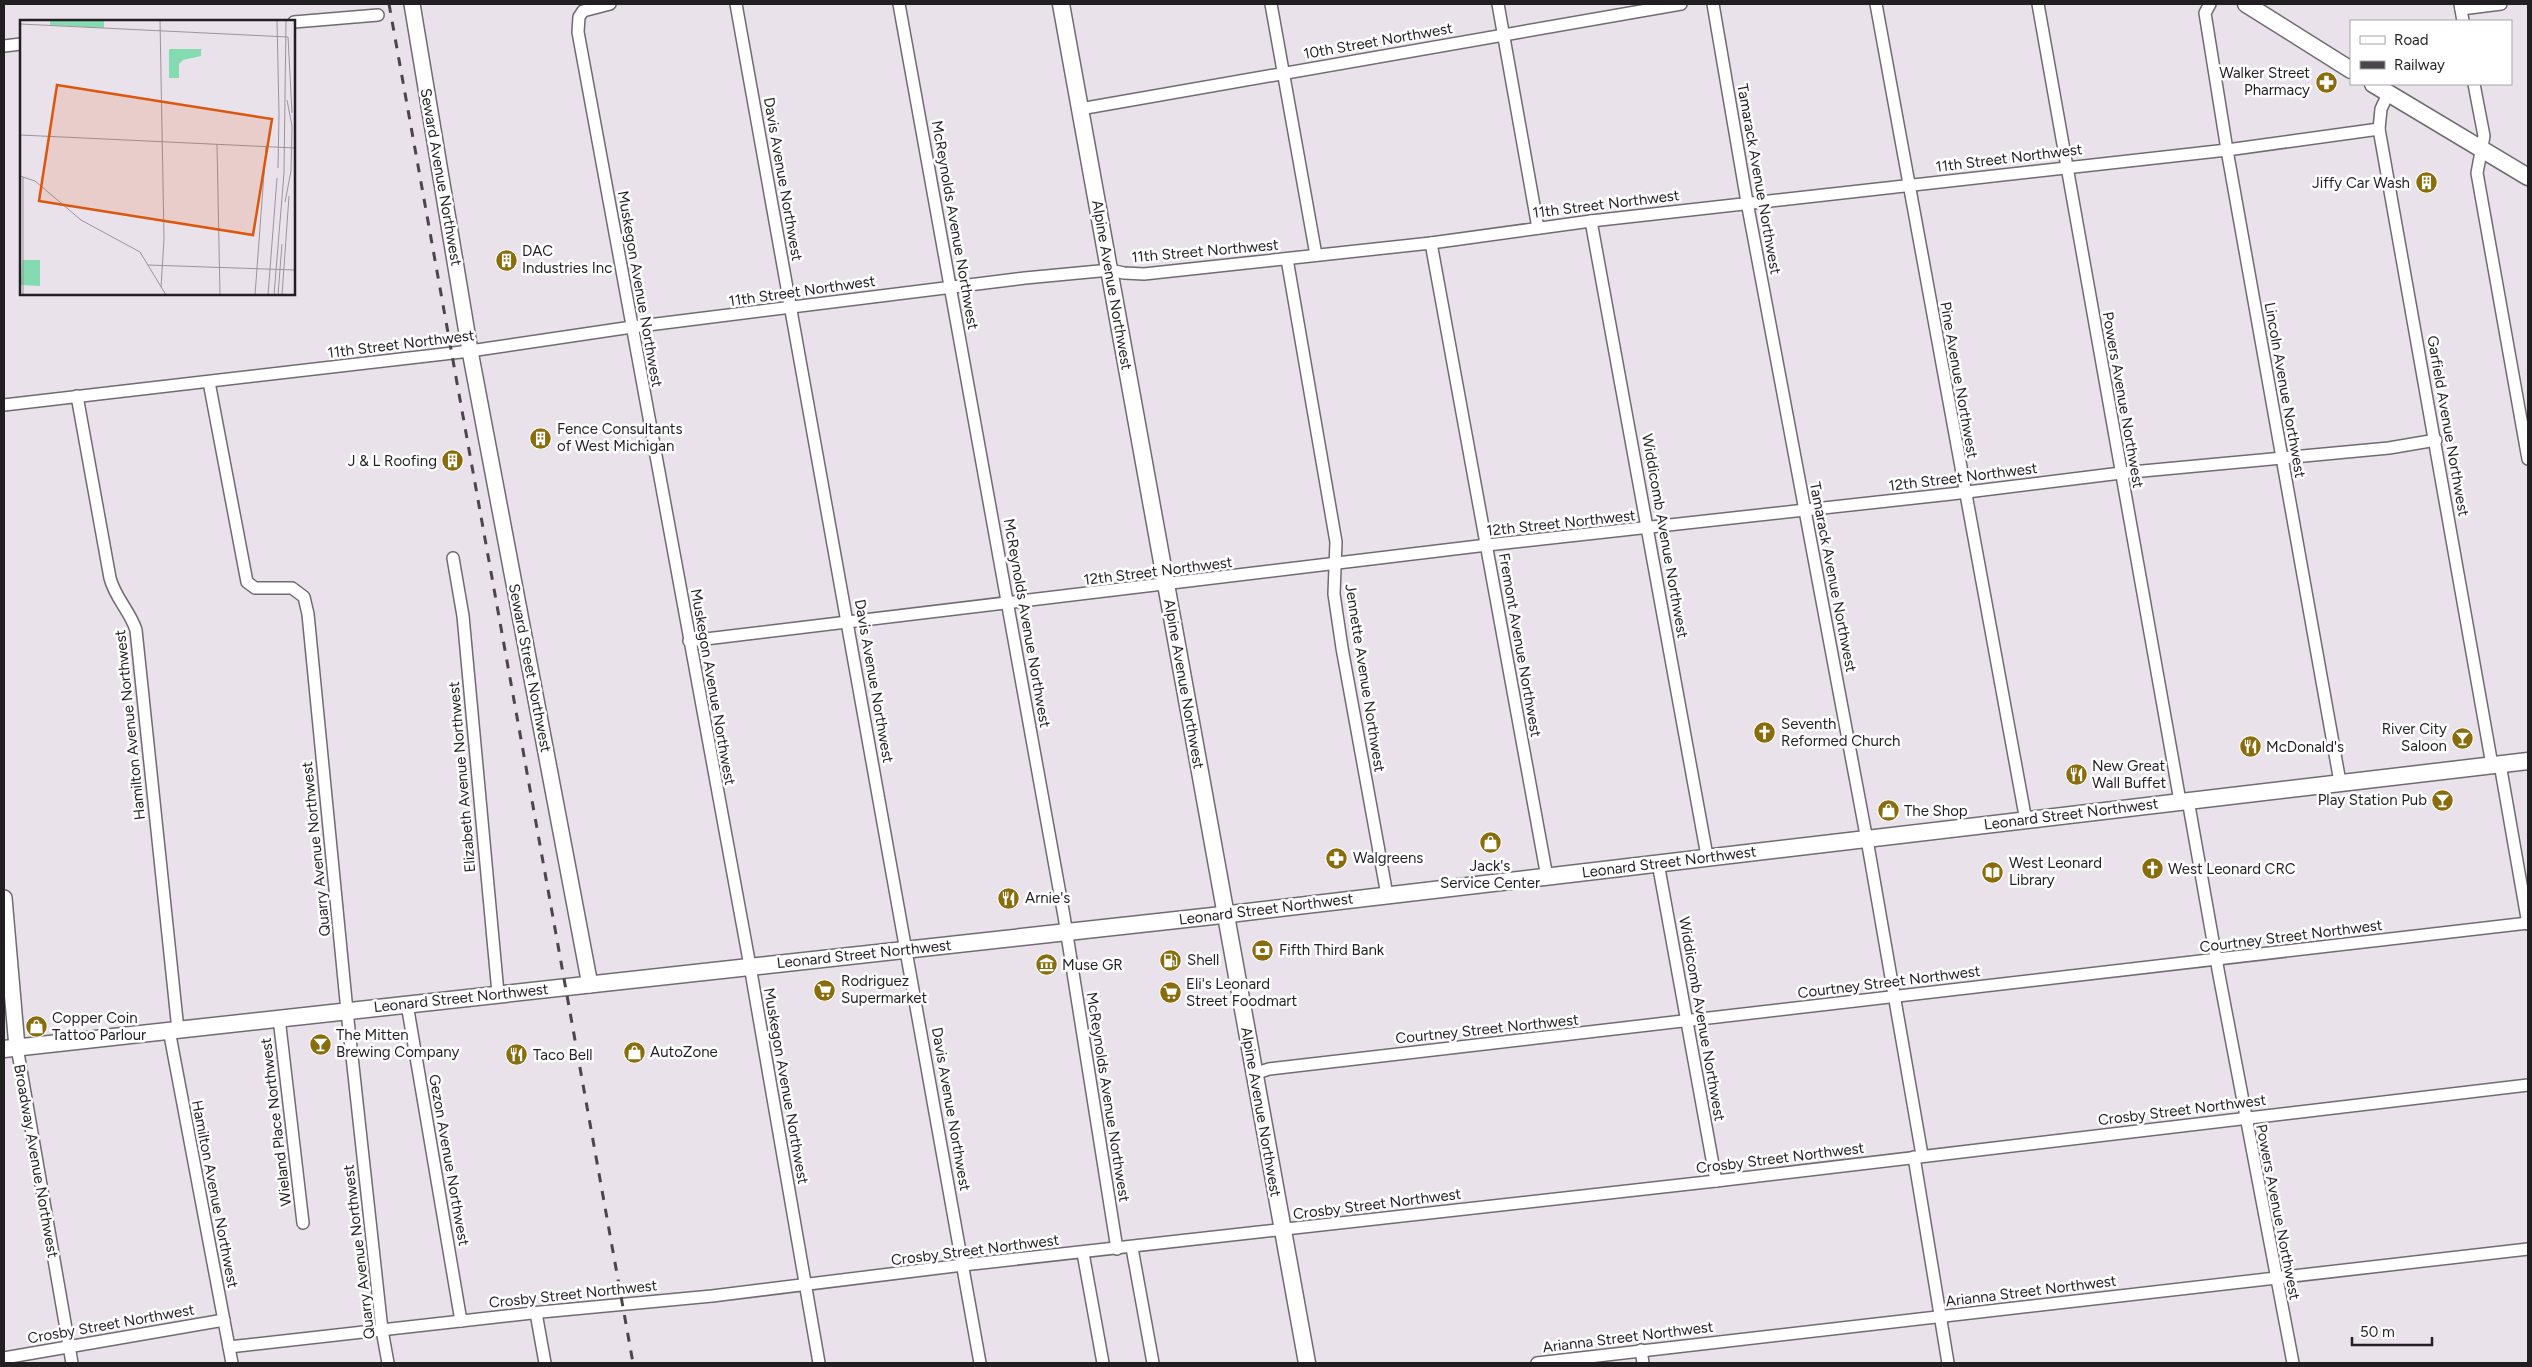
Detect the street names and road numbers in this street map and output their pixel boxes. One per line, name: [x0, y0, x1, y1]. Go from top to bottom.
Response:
street label: 10th Street Northwest: [1302, 19, 1454, 63]
street label: Tamarack Avenue Northwest: [1733, 82, 1785, 276]
street label: Seward Avenue Northwest: [416, 87, 466, 268]
street label: Davis Avenue Northwest: [760, 96, 806, 263]
street label: McReynolds Avenue Northwest: [928, 119, 982, 331]
street label: 11th Street Northwest: [1935, 140, 2084, 176]
street label: 11th Street Northwest: [1532, 186, 1681, 222]
street label: Muskegon Avenue Northwest: [614, 189, 666, 389]
street label: Alpine Avenue Northwest: [1088, 199, 1136, 372]
street label: 11th Street Northwest: [1131, 236, 1280, 266]
street label: 11th Street Northwest: [728, 272, 877, 310]
street label: Pine Avenue Northwest: [1936, 300, 1982, 460]
street label: Lincoln Avenue Northwest: [2261, 301, 2309, 480]
street label: Powers Avenue Northwest: [2099, 310, 2147, 490]
street label: 11th Street Northwest: [327, 326, 476, 362]
street label: Garfield Avenue Northwest: [2423, 334, 2473, 518]
street label: Widdicomb Avenue Northwest: [1638, 432, 1692, 640]
street label: 12th Street Northwest: [1888, 459, 2039, 495]
street label: Tamarack Avenue Northwest: [1806, 480, 1860, 674]
street label: 12th Street Northwest: [1486, 506, 1637, 540]
street label: McReynolds Avenue Northwest: [1000, 517, 1054, 729]
street label: Fremont Avenue Northwest: [1495, 552, 1545, 739]
street label: 12th Street Northwest: [1083, 553, 1234, 589]
street label: Seward Street Northwest: [505, 582, 555, 754]
street label: Jennette Avenue Northwest: [1341, 583, 1389, 774]
street label: Muskegon Avenue Northwest: [687, 587, 739, 787]
street label: Davis Avenue Northwest: [851, 598, 897, 765]
street label: Alpine Avenue Northwest: [1160, 598, 1208, 771]
street label: Hamilton Avenue Northwest: [111, 629, 149, 821]
street label: Elizabeth Avenue Northwest: [445, 680, 479, 873]
street label: Quarry Avenue Northwest: [298, 760, 334, 937]
street label: Leonard Street Northwest: [1983, 794, 2160, 834]
street label: Leonard Street Northwest: [1581, 842, 1758, 882]
street label: Leonard Street Northwest: [1178, 889, 1355, 929]
street label: Widdicomb Avenue Northwest: [1675, 915, 1729, 1123]
street label: Courtney Street Northwest: [2199, 916, 2384, 956]
street label: Leonard Street Northwest: [776, 936, 953, 972]
street label: Courtney Street Northwest: [1797, 962, 1982, 1002]
street label: Leonard Street Northwest: [373, 980, 550, 1016]
street label: Muskegon Avenue Northwest: [760, 986, 812, 1186]
street label: McReynolds Avenue Northwest: [1083, 991, 1134, 1203]
street label: Courtney Street Northwest: [1395, 1010, 1580, 1048]
street label: Davis Avenue Northwest: [928, 1026, 974, 1193]
street label: Alpine Avenue Northwest: [1237, 1026, 1285, 1199]
street label: Wieland Place Northwest: [257, 1037, 295, 1207]
street label: Broadway Avenue Northwest: [10, 1063, 62, 1260]
street label: Gezon Avenue Northwest: [425, 1073, 473, 1248]
street label: Crosby Street Northwest: [2097, 1091, 2267, 1129]
street label: Hamilton Avenue Northwest: [188, 1099, 242, 1290]
street label: Powers Avenue Northwest: [2252, 1123, 2304, 1302]
street label: Crosby Street Northwest: [1695, 1139, 1865, 1177]
street label: Quarry Avenue Northwest: [339, 1163, 379, 1340]
street label: Crosby Street Northwest: [1292, 1185, 1462, 1223]
street label: Crosby Street Northwest: [890, 1231, 1060, 1269]
street label: Arianna Street Northwest: [1945, 1272, 2118, 1310]
street label: Crosby Street Northwest: [488, 1276, 658, 1312]
street label: Crosby Street Northwest: [26, 1300, 196, 1348]
street label: Arianna Street Northwest: [1542, 1318, 1715, 1356]

